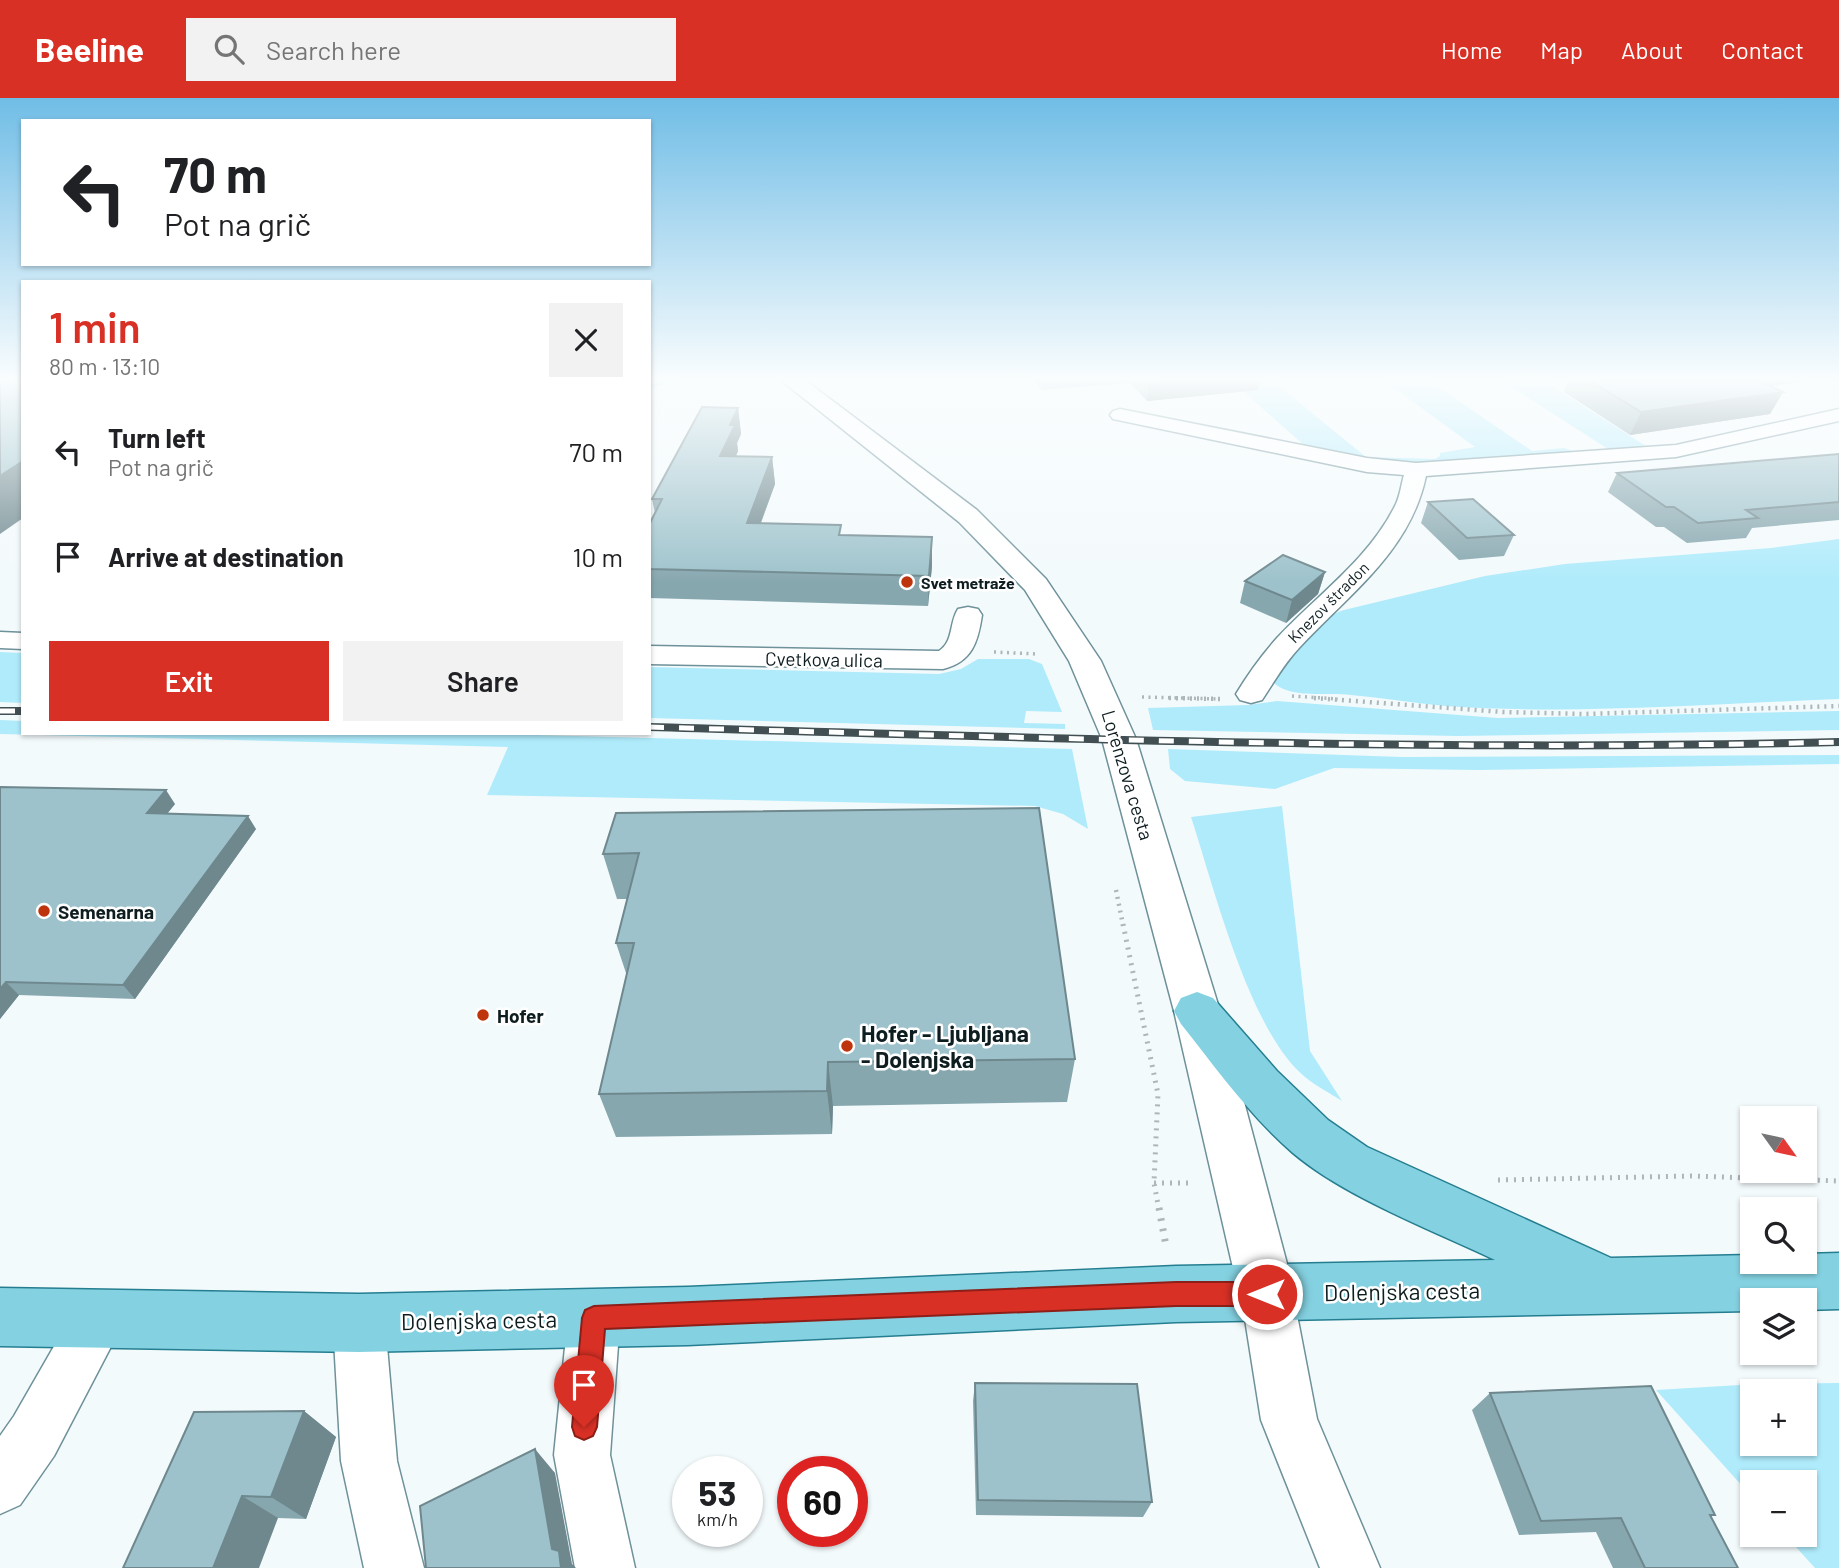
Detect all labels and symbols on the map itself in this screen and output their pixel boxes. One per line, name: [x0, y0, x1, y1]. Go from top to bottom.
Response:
street label: Knezov štradon: [1284, 558, 1372, 646]
place label: Svet metraže: [921, 573, 1015, 592]
marker: Svet metraže: [899, 574, 915, 590]
street label: Cvetkova ulica: [765, 646, 883, 672]
street label: Lorenzova cesta: [1097, 707, 1159, 843]
place label: Semenarna: [58, 900, 154, 923]
marker: Semenarna: [36, 903, 52, 919]
place label: Hofer: [497, 1004, 544, 1027]
marker: Hofer: [475, 1007, 491, 1023]
place label: Hofer - Ljubljana - Dolenjska: [861, 1019, 1029, 1073]
marker: Hofer - Ljubljana - Dolenjska: [839, 1038, 855, 1054]
north arrow: [1740, 1106, 1816, 1183]
position arrow: [1230, 1257, 1304, 1331]
street label: Dolenjska cesta: [1324, 1276, 1480, 1306]
street label: Dolenjska cesta: [401, 1305, 557, 1335]
pin: [554, 1355, 614, 1427]
speed limit sign: 60: [777, 1456, 868, 1547]

